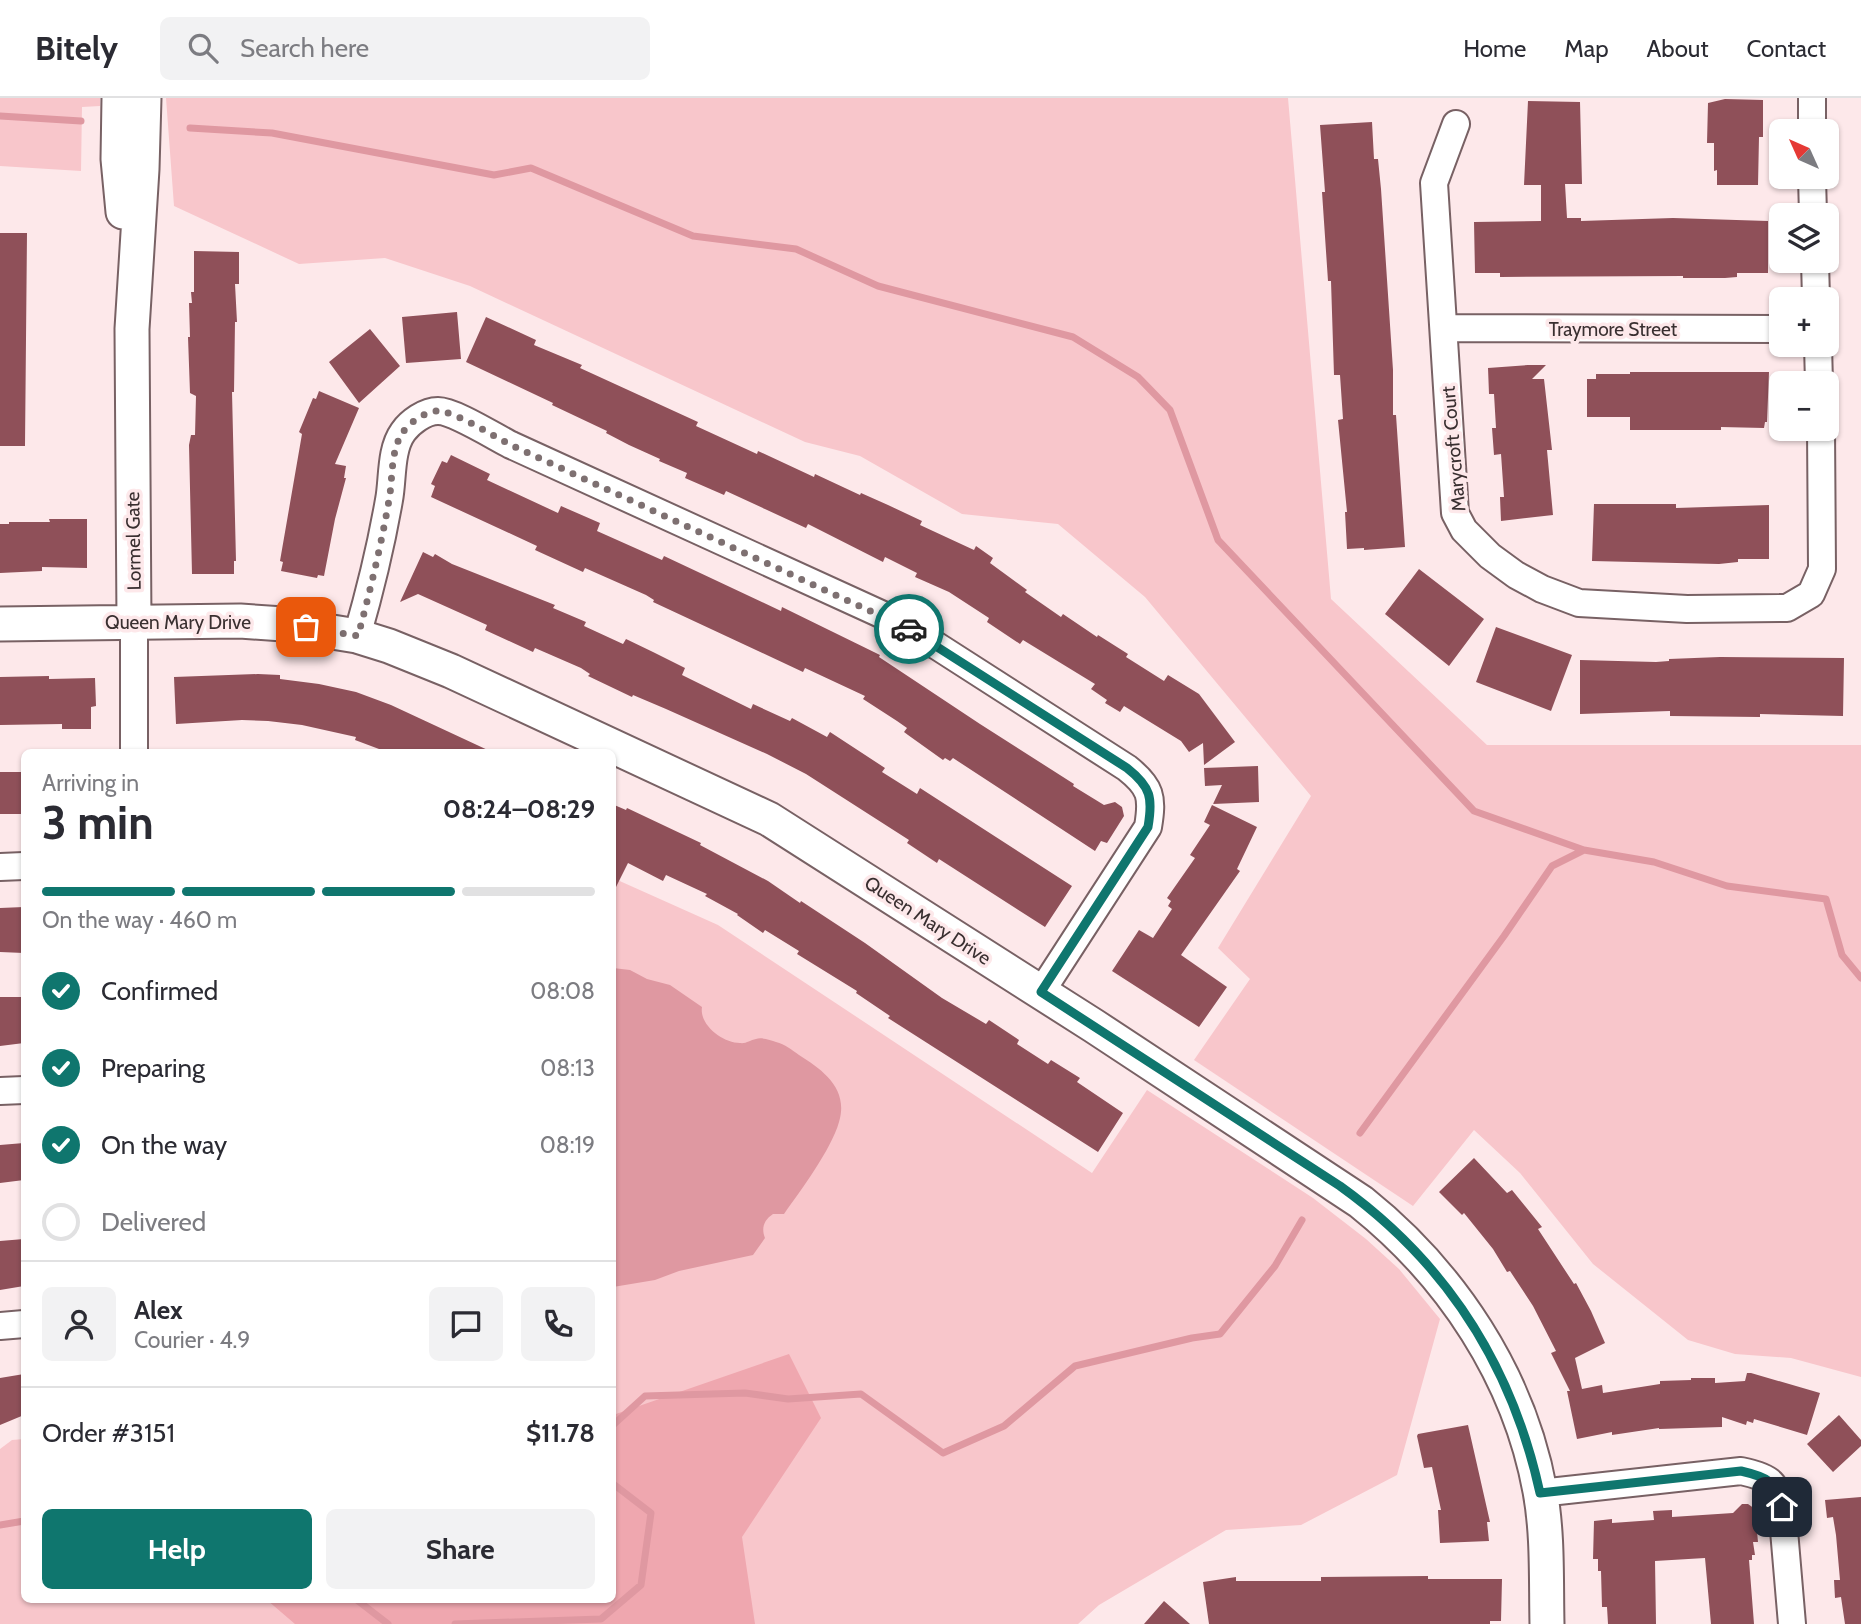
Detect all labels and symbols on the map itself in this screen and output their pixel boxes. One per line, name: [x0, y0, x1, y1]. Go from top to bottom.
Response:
north arrow: [1769, 119, 1839, 189]
street label: Traymore Street: [1549, 318, 1678, 341]
street label: Marycroft Court: [1437, 385, 1470, 513]
street label: Lormel Gate: [121, 491, 146, 591]
courier: [874, 594, 944, 664]
pin: [276, 597, 336, 657]
street label: Queen Mary Drive: [105, 611, 251, 634]
street label: Queen Mary Drive: [860, 871, 995, 970]
pin: [1752, 1477, 1812, 1537]

